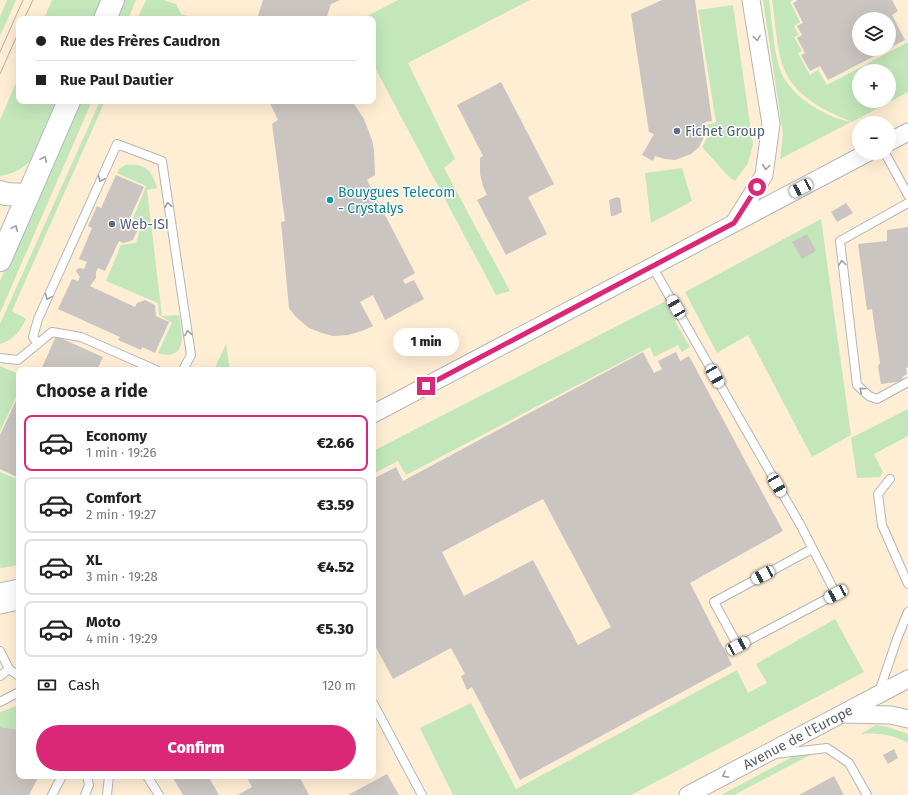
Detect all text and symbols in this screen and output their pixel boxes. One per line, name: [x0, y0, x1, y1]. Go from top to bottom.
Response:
map controls: [852, 12, 896, 160]
button: layers: [852, 12, 896, 56]
text: Rue des Frères Caudron: [60, 32, 220, 50]
one-way arrow: [752, 35, 761, 42]
button: +: [852, 64, 896, 108]
text: Rue Paul Dautier: [60, 71, 173, 89]
button: −: [852, 116, 896, 160]
place label: Fichet Group: [685, 123, 765, 140]
marker: Fichet Group: [672, 126, 682, 136]
one-way arrow: [39, 155, 47, 163]
one-way arrow: [761, 164, 770, 170]
one-way arrow: [98, 174, 106, 182]
car: [788, 177, 814, 199]
route start: [748, 178, 766, 196]
place label: Bouygues Telecom - Crystalys: [338, 184, 455, 217]
marker: Bouygues Telecom - Crystalys: [325, 195, 335, 205]
one-way arrow: [164, 202, 173, 208]
place label: Web-ISI: [120, 216, 169, 233]
marker: Web-ISI: [107, 219, 117, 229]
one-way arrow: [10, 224, 18, 231]
one-way arrow: [838, 260, 847, 266]
one-way arrow: [45, 293, 53, 301]
car: [665, 294, 687, 320]
callout: 1 min: [393, 328, 459, 356]
one-way arrow: [184, 330, 193, 336]
text: 1 min: [410, 334, 442, 349]
car: [704, 363, 726, 389]
route end: [417, 377, 435, 395]
text: Choose a ride: [36, 380, 148, 402]
one-way arrow: [859, 387, 867, 395]
icon: car: [38, 425, 74, 461]
text: Economy: [86, 427, 147, 445]
text: €2.66: [317, 434, 354, 452]
text: 1 min · 19:26: [86, 445, 156, 460]
car: [766, 472, 788, 498]
icon: car: [38, 487, 74, 523]
text: Comfort: [86, 489, 142, 507]
text: €3.59: [317, 496, 354, 514]
text: 2 min · 19:27: [86, 507, 156, 522]
icon: car: [38, 549, 74, 585]
text: XL: [86, 551, 102, 569]
text: €4.52: [317, 558, 354, 576]
car: [750, 564, 776, 586]
text: 3 min · 19:28: [86, 569, 158, 584]
car: [823, 583, 849, 605]
icon: car: [38, 611, 74, 647]
text: Moto: [86, 613, 121, 631]
text: €5.30: [316, 620, 354, 638]
text: 4 min · 19:29: [86, 631, 158, 646]
car: [725, 635, 751, 657]
icon: cash: [36, 674, 58, 696]
text: Cash: [68, 676, 100, 694]
text: 120 m: [322, 678, 356, 693]
street label: Avenue de l'Europe: [740, 701, 855, 773]
button: Confirm: [36, 725, 356, 771]
one-way arrow: [722, 771, 729, 778]

